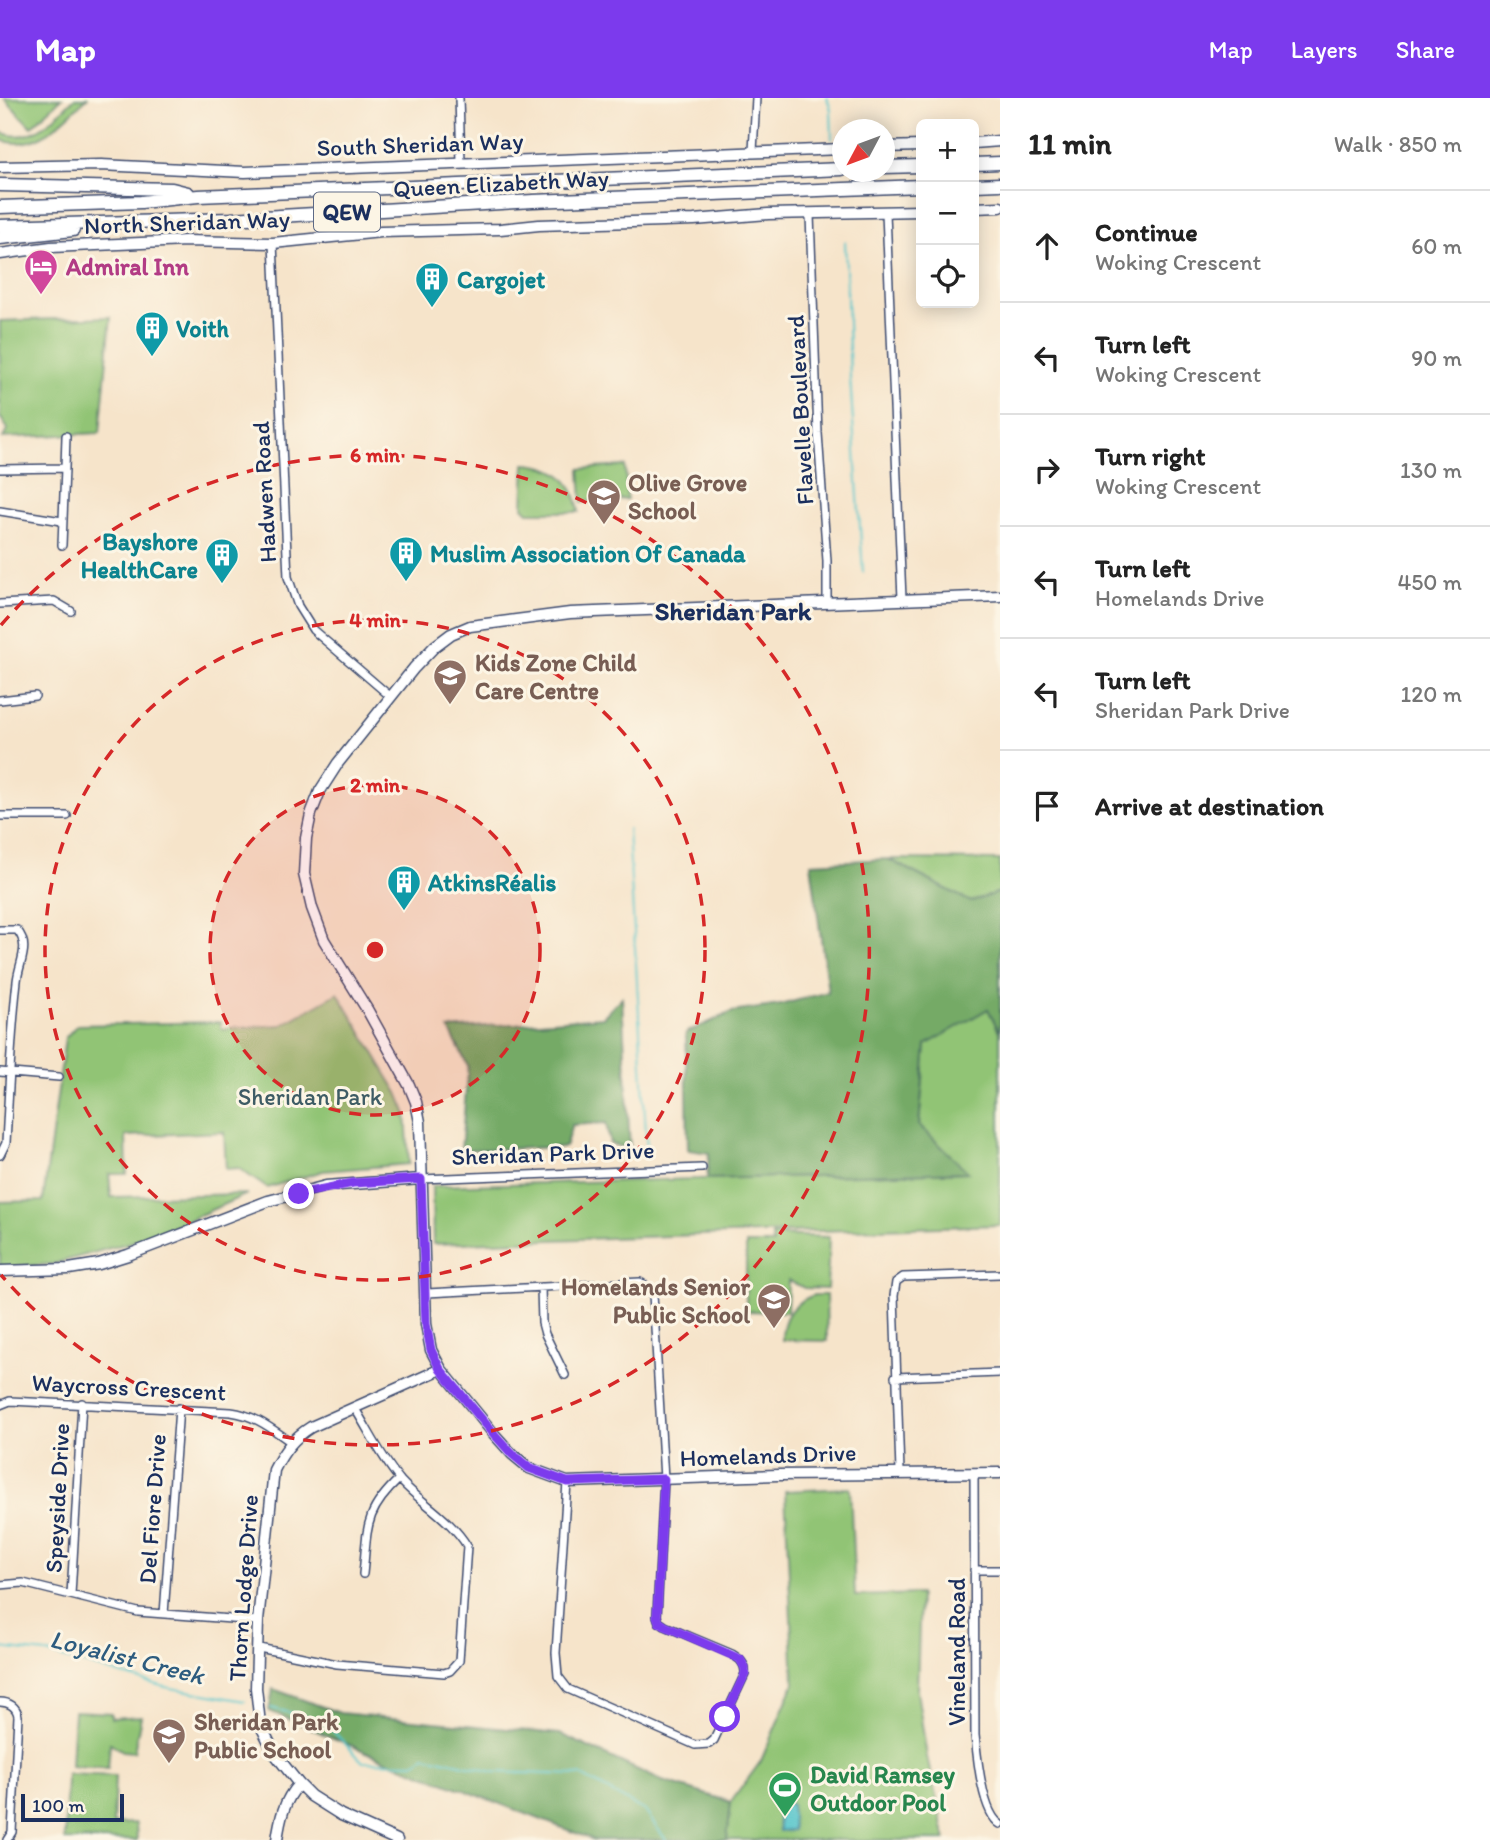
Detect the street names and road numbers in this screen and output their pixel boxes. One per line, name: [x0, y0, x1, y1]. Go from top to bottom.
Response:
street label: South Sheridan Way: [316, 126, 524, 162]
street label: Queen Elizabeth Way: [392, 163, 610, 203]
road number: QEW: [314, 192, 380, 232]
street label: North Sheridan Way: [84, 204, 290, 240]
street label: Flavelle Boulevard: [781, 314, 819, 506]
street label: Hadwen Road: [246, 421, 282, 563]
street label: Sheridan Park Drive: [451, 1135, 655, 1171]
street label: Waycross Crescent: [31, 1367, 227, 1407]
street label: Speyside Drive: [39, 1423, 75, 1573]
street label: Del Fiore Drive: [132, 1433, 172, 1585]
street label: Homelands Drive: [679, 1437, 857, 1473]
street label: Thorn Lodge Drive: [222, 1493, 264, 1683]
street label: Vineland Road: [942, 1578, 971, 1726]

